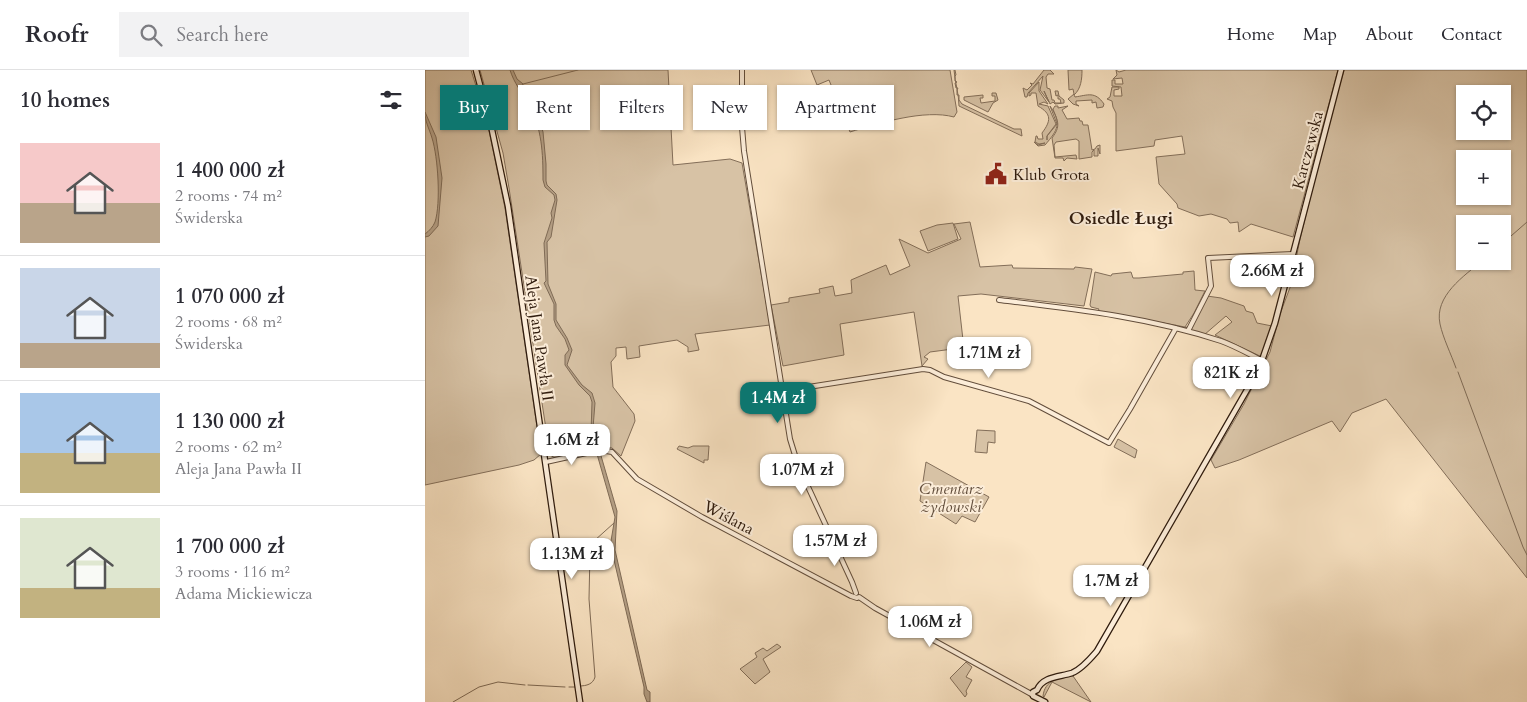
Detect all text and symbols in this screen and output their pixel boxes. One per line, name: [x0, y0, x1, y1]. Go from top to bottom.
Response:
search box: [119, 12, 469, 57]
text: Roofr: [25, 18, 89, 51]
icon: search: [137, 21, 165, 49]
text: Search here: [177, 22, 269, 48]
text: Home: [1227, 22, 1275, 47]
text: Map: [1303, 22, 1337, 47]
text: About: [1365, 22, 1413, 47]
text: Contact: [1441, 22, 1502, 47]
chip: Buy: [440, 85, 508, 130]
chip: Rent: [518, 85, 590, 130]
chip: Filters: [600, 85, 683, 130]
chip: New: [693, 85, 767, 130]
chip: Apartment: [777, 85, 894, 130]
map controls: [1456, 85, 1511, 270]
button: locate: [1456, 85, 1511, 140]
text: 10 homes: [20, 86, 110, 115]
icon: filters: [377, 86, 405, 114]
street label: Karczewska: [1287, 109, 1329, 192]
button: +: [1456, 150, 1511, 205]
text: 1 400 000 zł: [175, 156, 284, 185]
public building icon: Klub Grota: [983, 161, 1009, 187]
icon: home: [60, 163, 120, 223]
place label: Klub Grota: [1013, 164, 1090, 186]
text: 2 rooms · 74 m²: [175, 185, 282, 207]
district label: Osiedle Ługi: [1069, 206, 1173, 231]
text: Świderska: [175, 207, 243, 229]
button: −: [1456, 215, 1511, 270]
pin: 2.66M zł: [1220, 254, 1324, 297]
text: 2.66M zł: [1241, 260, 1303, 282]
street label: Aleja Jana Pawła II: [519, 274, 559, 402]
text: 1 070 000 zł: [175, 282, 284, 311]
icon: home: [60, 288, 120, 348]
text: 2 rooms · 68 m²: [175, 311, 282, 333]
text: Świderska: [175, 333, 243, 355]
pin: 1.71M zł: [937, 336, 1041, 379]
text: 1.71M zł: [958, 342, 1020, 364]
pin: 821K zł: [1185, 356, 1277, 399]
text: 821K zł: [1204, 362, 1258, 384]
pin: 1.4M zł: [732, 382, 824, 424]
text: 1.4M zł: [751, 387, 805, 409]
text: 1 130 000 zł: [175, 407, 284, 436]
icon: home: [60, 413, 120, 473]
pin: 1.6M zł: [526, 424, 618, 466]
text: 1.6M zł: [545, 429, 599, 451]
text: 2 rooms · 62 m²: [175, 436, 282, 458]
pin: 1.07M zł: [750, 454, 854, 496]
text: Aleja Jana Pawła II: [175, 458, 302, 480]
text: 1.07M zł: [771, 459, 833, 481]
park label: Cmentarz żydowski: [919, 478, 983, 518]
street label: Wiślana: [698, 495, 758, 540]
pin: 1.57M zł: [783, 524, 887, 567]
text: 1.57M zł: [804, 530, 866, 552]
text: 1 700 000 zł: [175, 532, 284, 561]
icon: home: [60, 538, 120, 598]
pin: 1.13M zł: [520, 538, 624, 580]
text: 1.13M zł: [541, 543, 603, 565]
text: 3 rooms · 116 m²: [175, 561, 290, 583]
pin: 1.7M zł: [1065, 564, 1157, 607]
text: 1.7M zł: [1084, 570, 1138, 592]
text: Adama Mickiewicza: [175, 583, 312, 605]
pin: 1.06M zł: [878, 606, 982, 648]
text: 1.06M zł: [899, 611, 961, 633]

